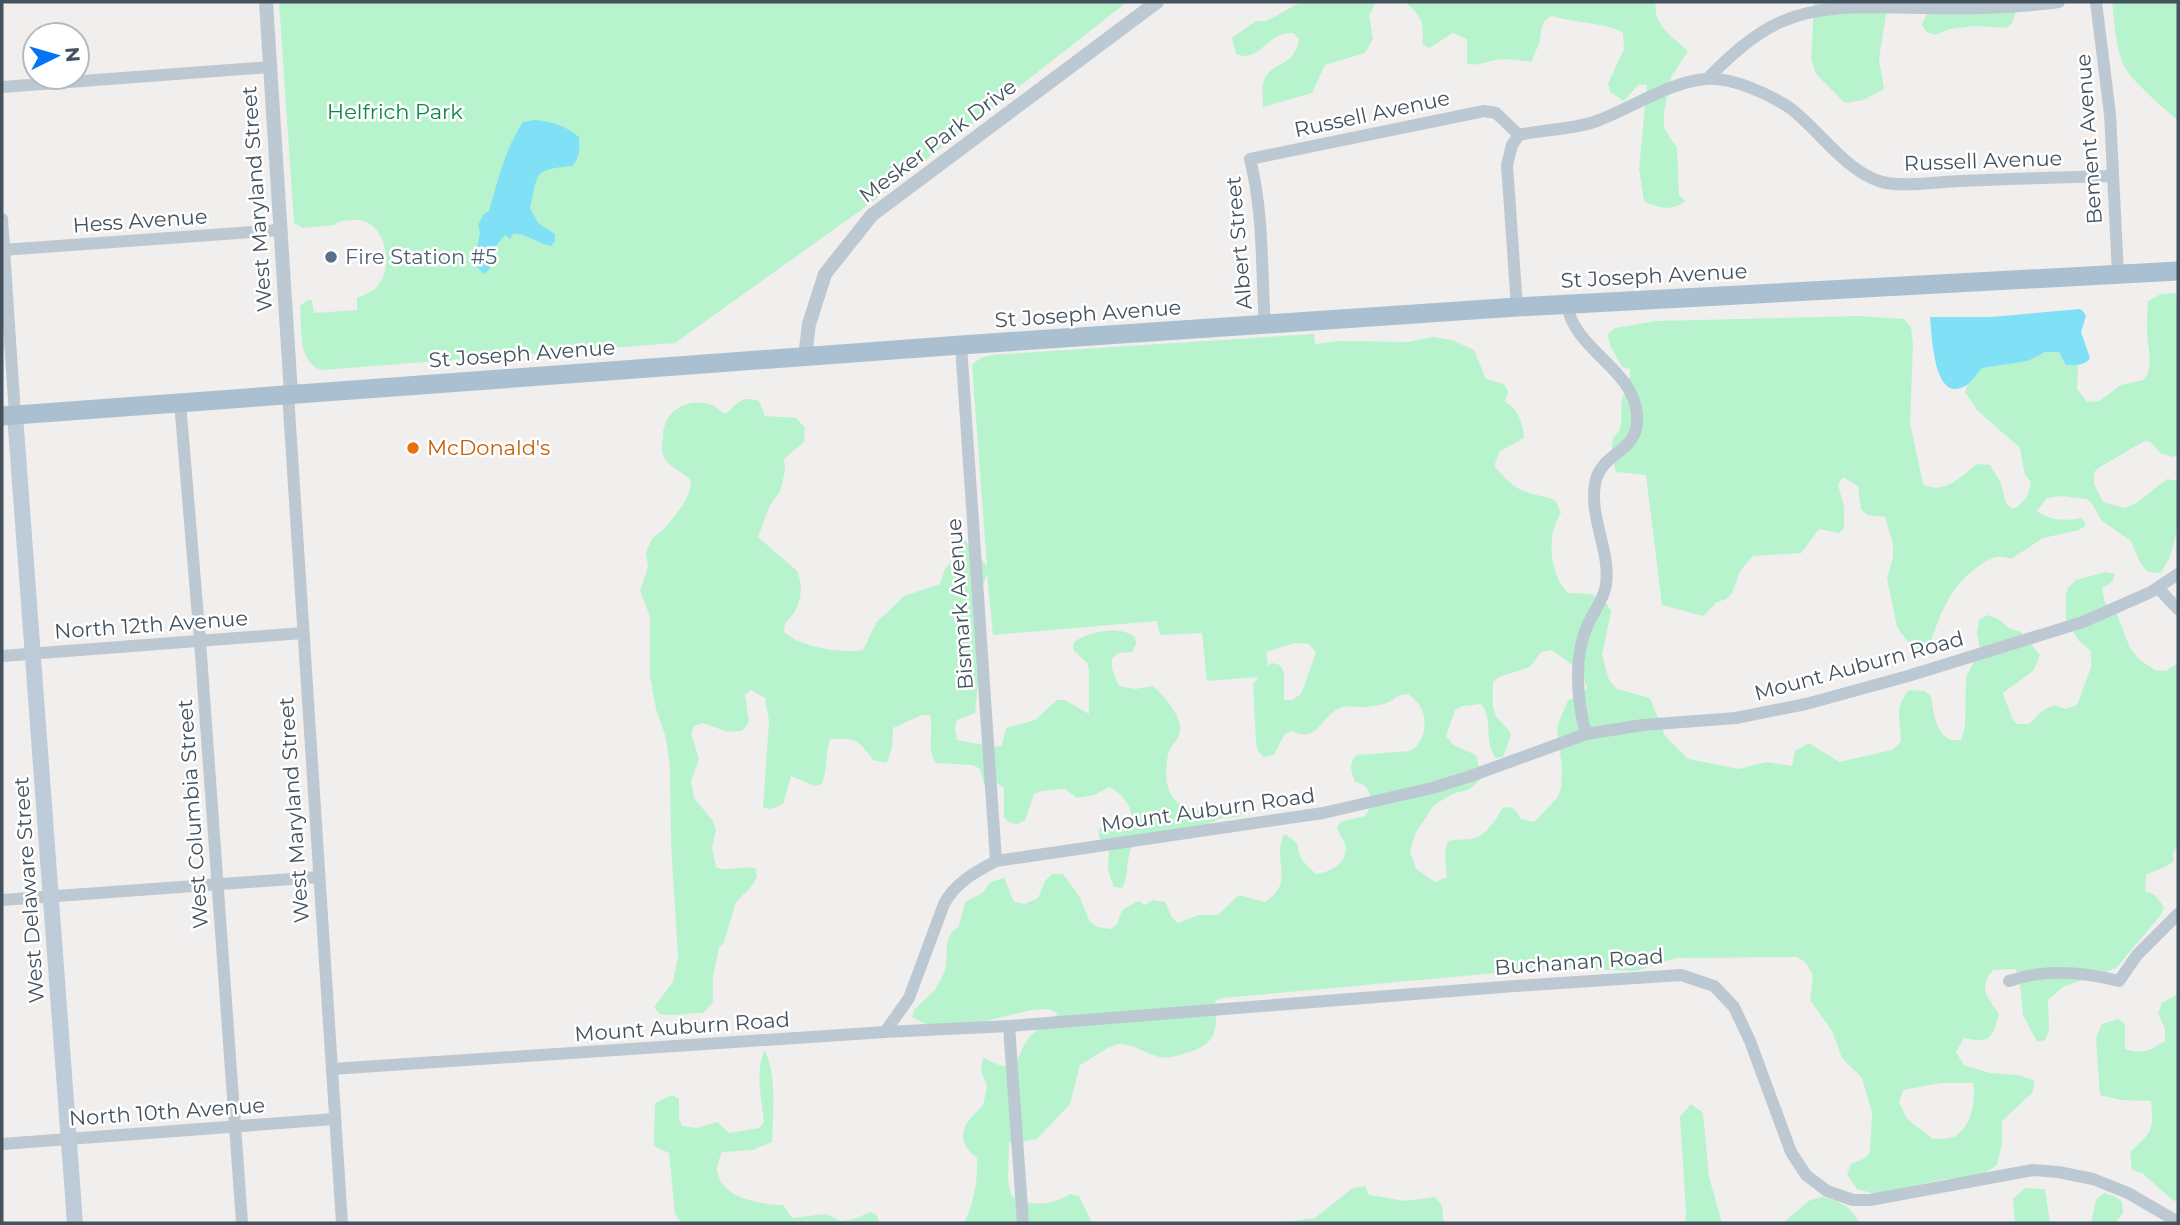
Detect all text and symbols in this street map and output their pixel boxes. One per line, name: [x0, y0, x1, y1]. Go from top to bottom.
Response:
north arrow: [21, 21, 91, 91]
text: N: [60, 46, 85, 63]
street label: Bement Avenue: [2070, 53, 2107, 225]
street label: Mesker Park Drive: [854, 73, 1021, 208]
street label: West Maryland Street: [236, 85, 277, 313]
street label: Russell Avenue: [1292, 85, 1452, 142]
park label: Helfrich Park: [327, 99, 463, 124]
street label: Russell Avenue: [1903, 145, 2063, 176]
street label: Albert Street: [1220, 175, 1257, 311]
street label: Hess Avenue: [72, 203, 208, 238]
place label: Fire Station #5: [345, 244, 497, 269]
marker: Fire Station #5: [323, 249, 339, 265]
street label: St Joseph Avenue: [1560, 258, 1748, 293]
street label: St Joseph Avenue: [994, 295, 1182, 332]
street label: St Joseph Avenue: [428, 335, 616, 372]
place label: McDonald's: [427, 435, 550, 460]
marker: McDonald's: [405, 440, 421, 456]
street label: Bismark Avenue: [941, 517, 978, 691]
street label: North 12th Avenue: [53, 605, 249, 644]
street label: Mount Auburn Road: [1751, 626, 1966, 706]
street label: West Maryland Street: [273, 696, 314, 924]
street label: West Columbia Street: [172, 698, 213, 930]
street label: West Delaware Street: [8, 776, 49, 1004]
street label: Mount Auburn Road: [1099, 782, 1316, 837]
street label: Buchanan Road: [1494, 943, 1664, 980]
street label: Mount Auburn Road: [573, 1007, 790, 1046]
street label: North 10th Avenue: [68, 1092, 266, 1131]

